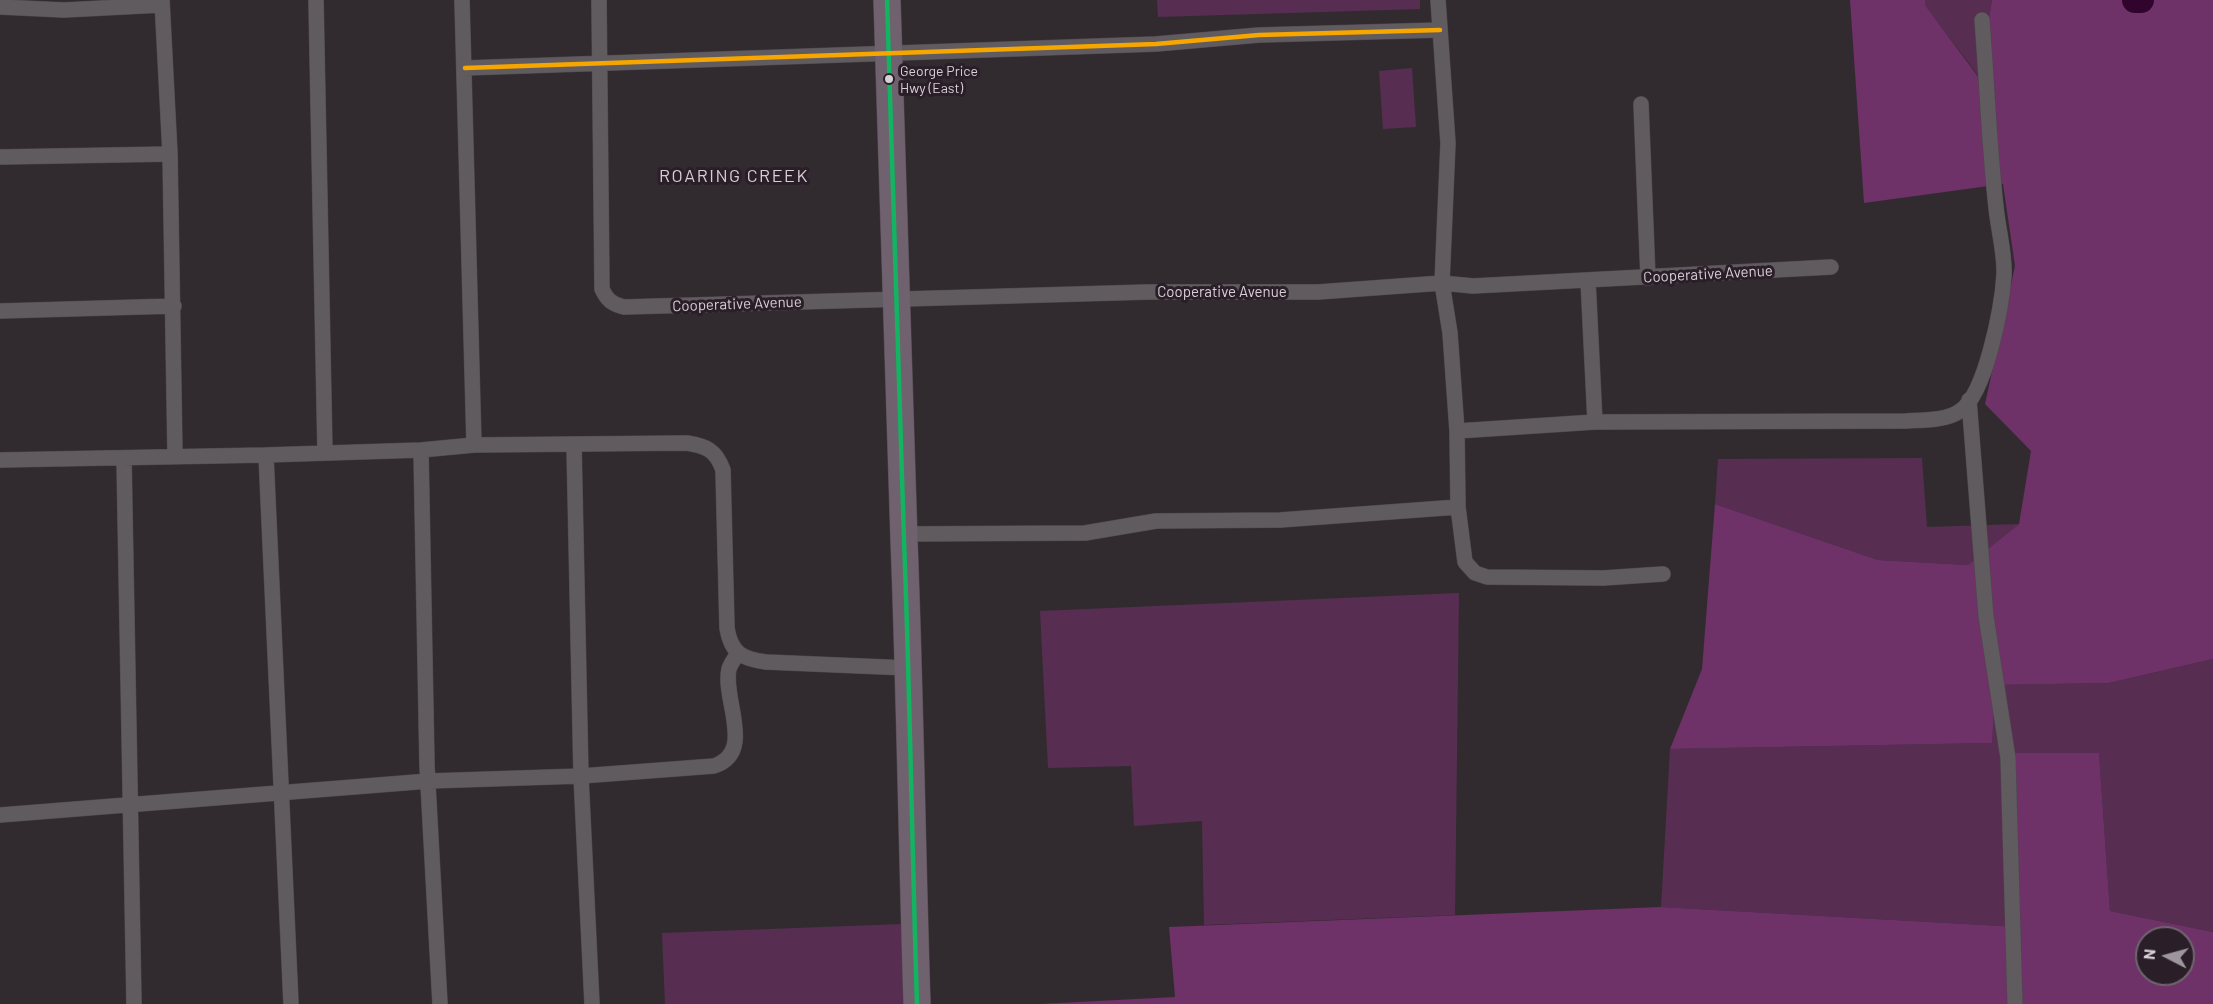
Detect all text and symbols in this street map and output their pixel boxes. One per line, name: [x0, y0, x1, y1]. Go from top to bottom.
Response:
place label: George Price Hwy (East): [900, 63, 978, 96]
marker: George Price Hwy (East): [883, 73, 895, 85]
district label: ROARING CREEK: [659, 165, 809, 187]
street label: Cooperative Avenue: [1643, 262, 1773, 286]
street label: Cooperative Avenue: [1157, 283, 1287, 301]
street label: Cooperative Avenue: [672, 293, 802, 315]
north arrow: [2135, 926, 2195, 986]
text: N: [2139, 948, 2159, 961]

